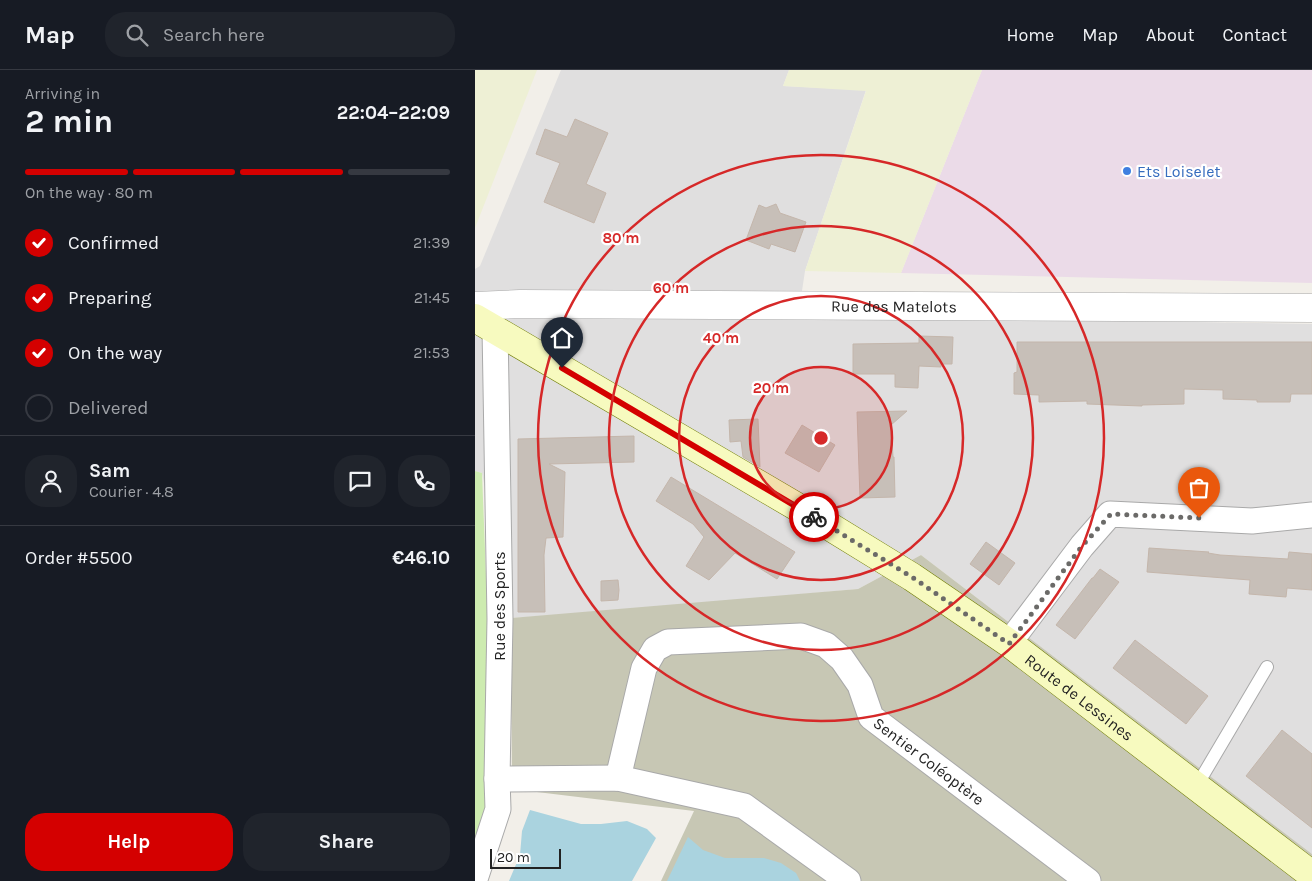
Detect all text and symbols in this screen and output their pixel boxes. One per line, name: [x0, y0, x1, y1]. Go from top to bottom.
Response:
search box: [105, 12, 455, 57]
text: Map: [25, 21, 75, 49]
icon: search: [123, 21, 151, 49]
text: Search here: [163, 24, 265, 46]
text: Home: [1006, 24, 1054, 46]
text: Map: [1082, 24, 1118, 46]
text: About: [1146, 24, 1195, 46]
text: Contact: [1223, 24, 1287, 46]
text: Arriving in: [25, 84, 100, 103]
text: 22:04–22:09: [337, 102, 450, 124]
text: 2 min: [25, 103, 113, 140]
place label: Ets Loiselet: [1137, 162, 1221, 181]
marker: Ets Loiselet: [1121, 165, 1133, 177]
text: On the way · 80 m: [25, 183, 153, 202]
icon: check: [25, 229, 53, 257]
text: 80 m: [602, 229, 640, 247]
text: Confirmed: [68, 232, 159, 254]
text: 21:39: [413, 233, 450, 252]
text: 60 m: [653, 279, 689, 297]
icon: check: [25, 284, 53, 312]
text: Preparing: [68, 287, 151, 309]
text: 21:45: [414, 288, 450, 307]
street label: Rue des Matelots: [831, 297, 957, 316]
pin: [541, 317, 583, 368]
icon: home: [548, 324, 576, 352]
text: 40 m: [703, 329, 739, 347]
icon: check: [25, 339, 53, 367]
text: On the way: [68, 342, 162, 364]
text: 21:53: [413, 343, 450, 362]
text: 20 m: [753, 379, 789, 397]
text: Delivered: [68, 397, 148, 419]
centre of rings: [812, 429, 830, 447]
button: person: [25, 455, 77, 507]
button: chat: [334, 455, 386, 507]
button: phone: [398, 455, 450, 507]
text: Sam: [89, 460, 130, 482]
pin: [1178, 467, 1220, 518]
icon: bag: [1185, 474, 1213, 502]
text: Courier · 4.8: [89, 482, 174, 501]
courier: [789, 492, 839, 542]
icon: bike: [800, 503, 828, 531]
text: Order #5500: [25, 547, 132, 569]
text: €46.10: [392, 547, 450, 569]
street label: Rue des Sports: [490, 551, 509, 661]
street label: Route de Lessines: [1021, 650, 1137, 745]
street label: Sentier Coléoptère: [870, 713, 988, 809]
button: Help: [25, 813, 233, 871]
button: Share: [243, 813, 450, 871]
scale bar: [490, 846, 561, 869]
text: 20 m: [497, 849, 530, 866]

